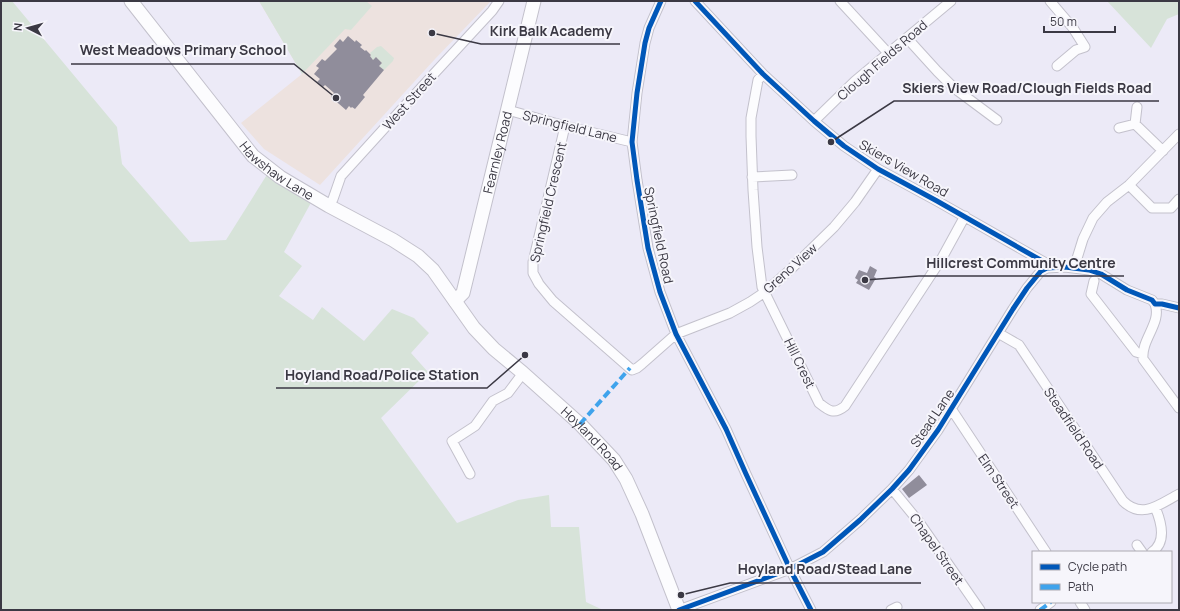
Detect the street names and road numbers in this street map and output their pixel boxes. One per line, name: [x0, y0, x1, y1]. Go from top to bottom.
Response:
street label: Clough Fields Road: [833, 16, 931, 104]
street label: West Street: [378, 68, 440, 134]
street label: Springfield Lane: [521, 106, 620, 147]
street label: Fearnley Road: [478, 109, 516, 195]
street label: Skiers View Road: [856, 135, 952, 201]
street label: Hawshaw Lane: [236, 137, 318, 204]
street label: Springfield Crescent: [525, 140, 571, 264]
street label: Springfield Road: [640, 185, 678, 285]
street label: Greno View: [759, 239, 821, 297]
street label: Hill Crest: [780, 335, 820, 391]
street label: Steadfield Road: [1040, 384, 1108, 472]
street label: Stead Lane: [906, 385, 958, 451]
street label: Hoyland Road: [557, 402, 627, 474]
street label: Elm Street: [974, 450, 1024, 512]
street label: Chapel Street: [906, 510, 968, 588]

